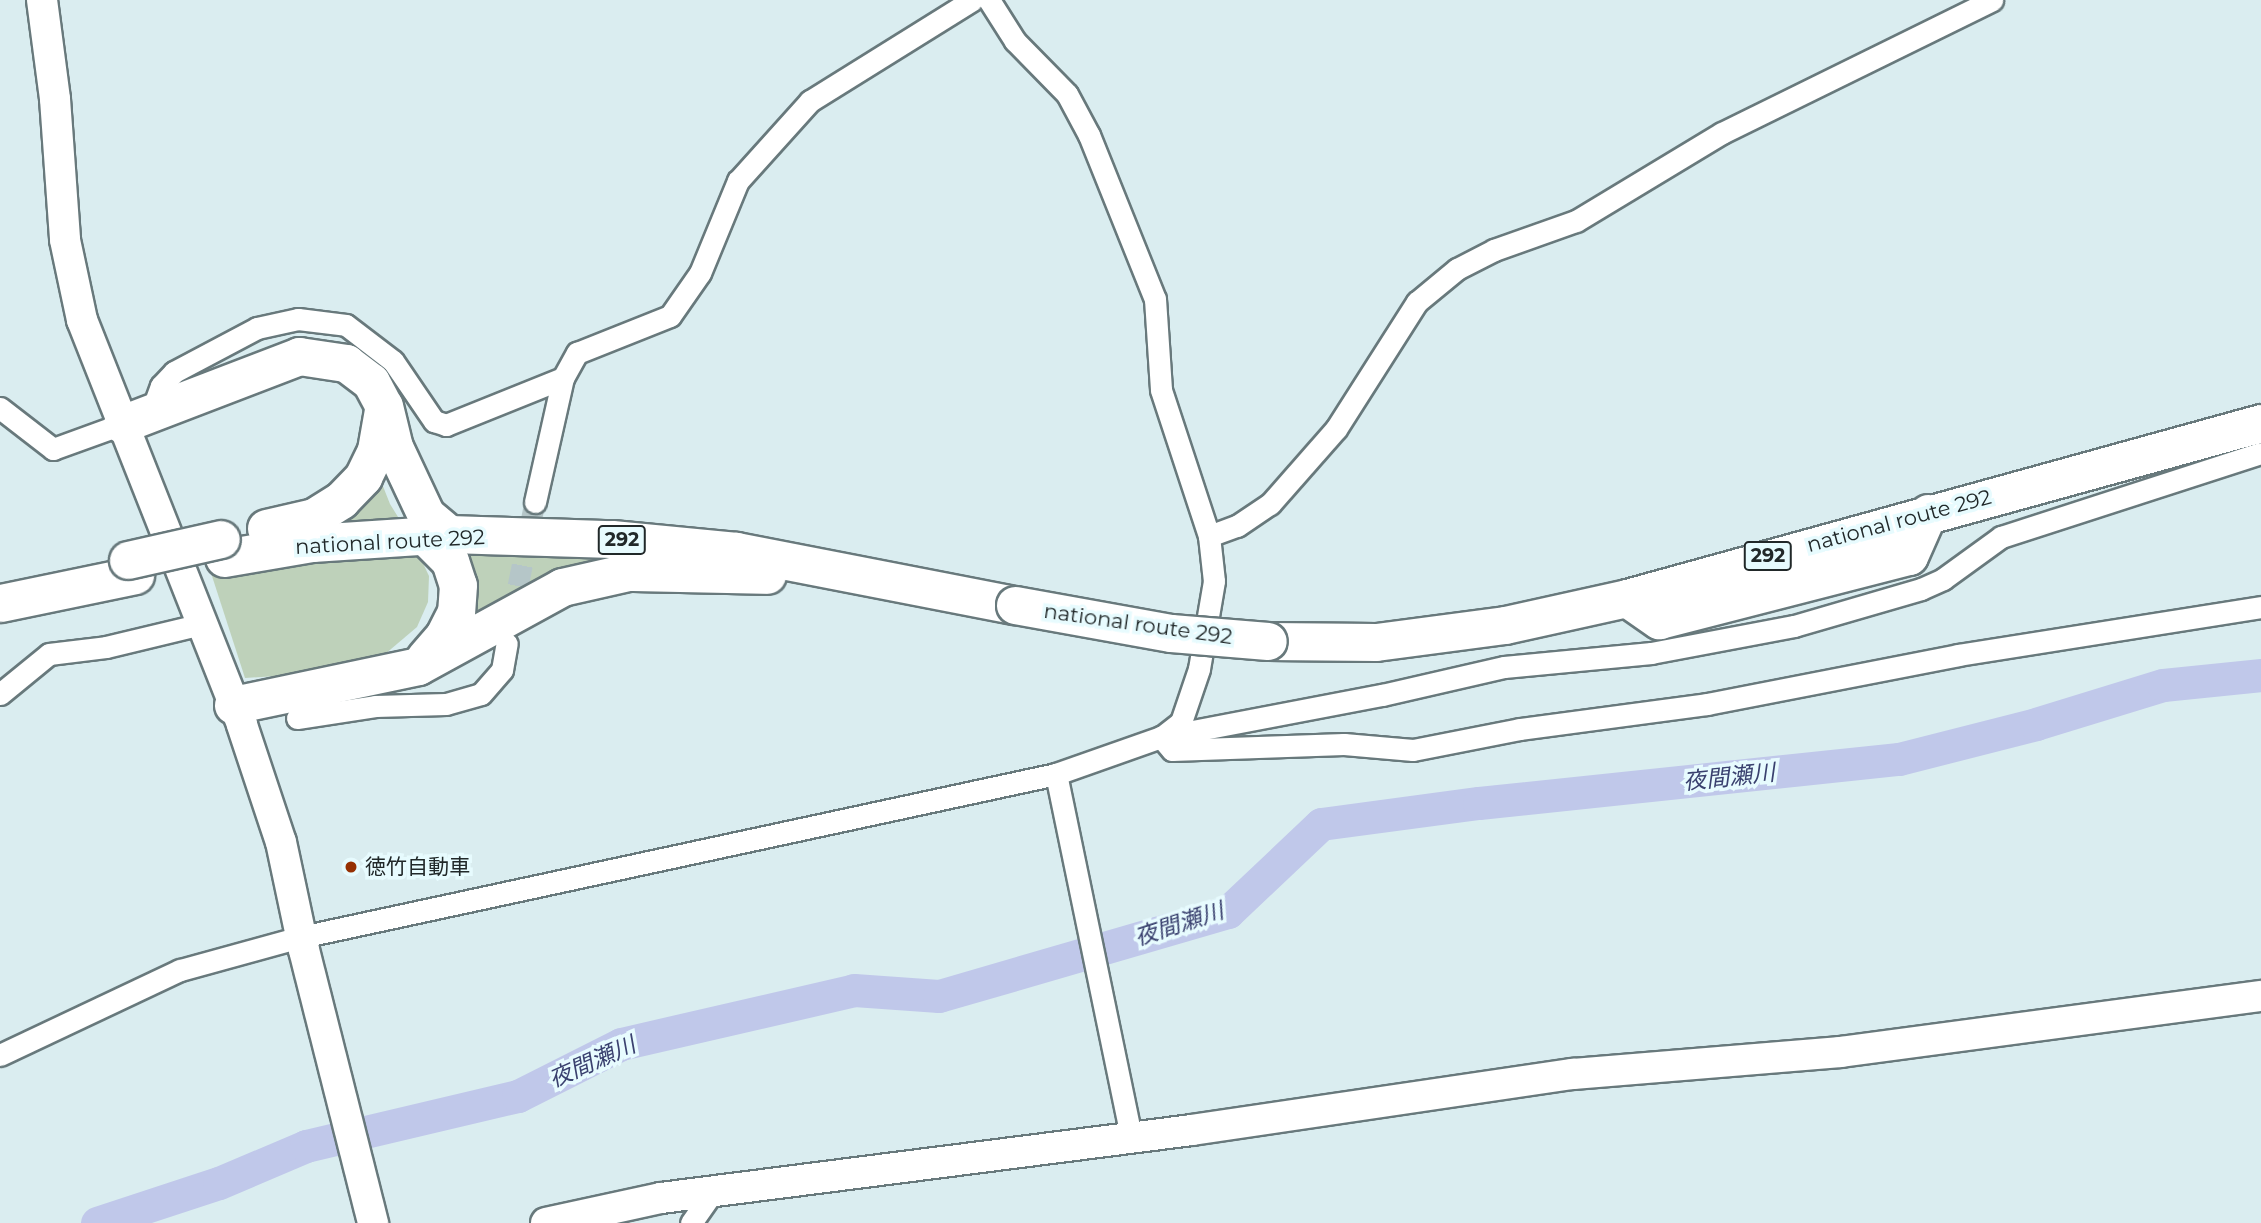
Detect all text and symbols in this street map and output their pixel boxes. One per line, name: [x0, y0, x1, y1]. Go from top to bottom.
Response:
street label: national route 292: [1804, 484, 1994, 558]
street label: national route 292: [294, 524, 486, 560]
road number: 292: [598, 524, 646, 555]
road number: 292: [1744, 540, 1792, 572]
street label: national route 292: [1042, 598, 1234, 650]
water label: 夜間瀬川: [1682, 758, 1776, 796]
place label: 徳竹自動車: [365, 854, 470, 880]
marker: 徳竹自動車: [343, 859, 359, 875]
water label: 夜間瀬川: [1131, 897, 1227, 951]
water label: 夜間瀬川: [544, 1031, 640, 1093]

